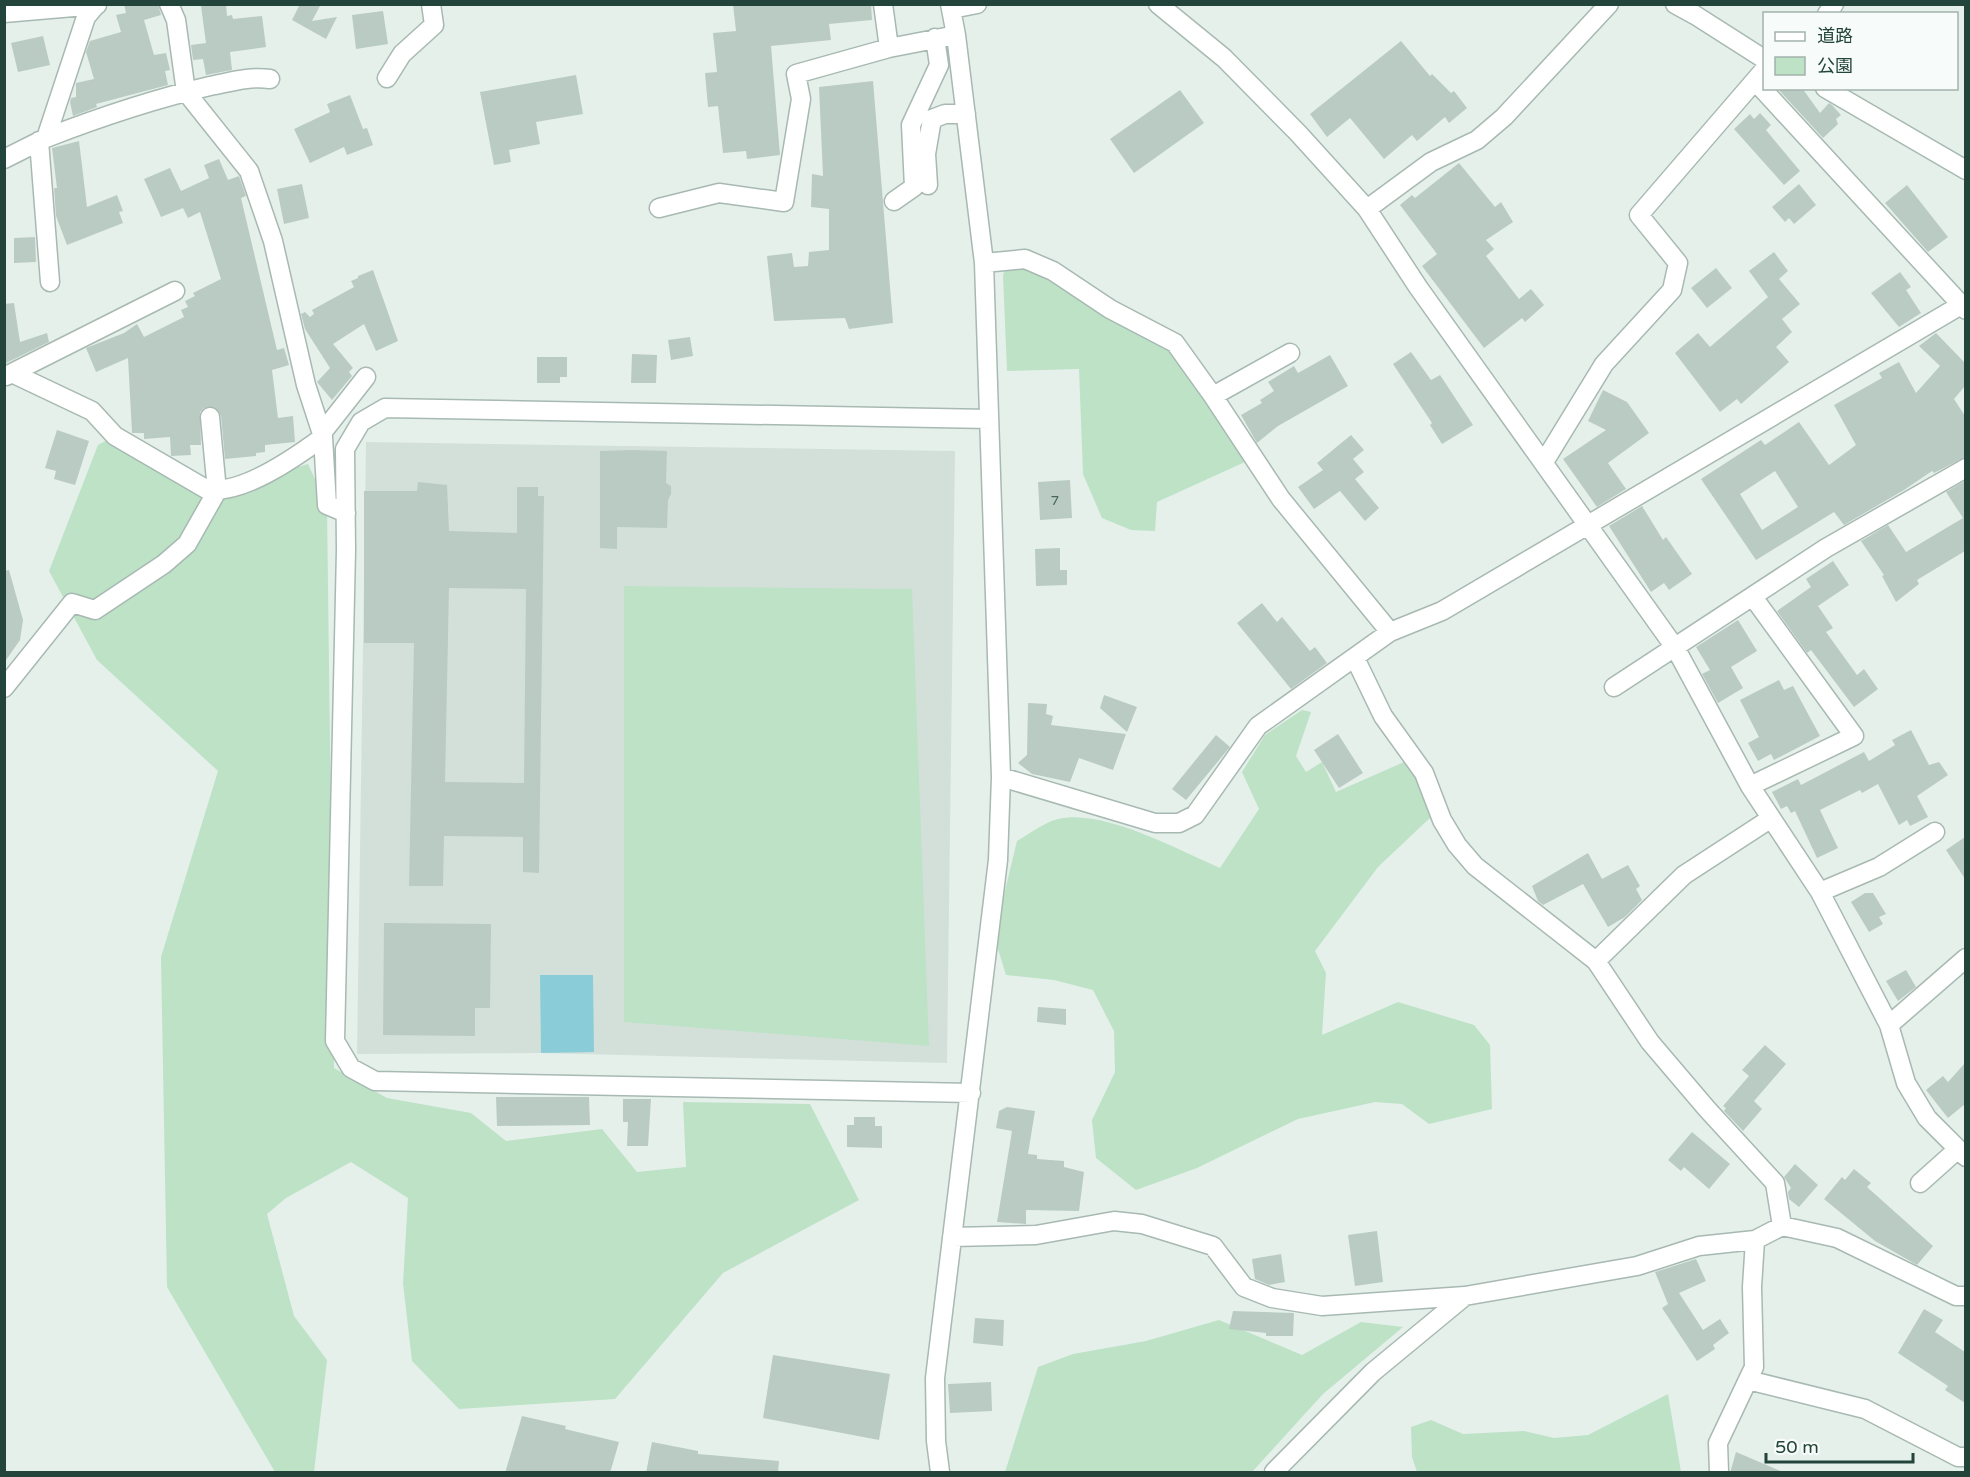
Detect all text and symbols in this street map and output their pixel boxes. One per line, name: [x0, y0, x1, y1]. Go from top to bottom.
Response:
legend: [1763, 12, 1958, 90]
text: 道路: [1817, 25, 1853, 47]
text: 公園: [1817, 55, 1853, 77]
house number: 7: [1051, 492, 1059, 509]
scale bar: [1766, 1426, 1913, 1464]
text: 50 m: [1775, 1436, 1819, 1458]

